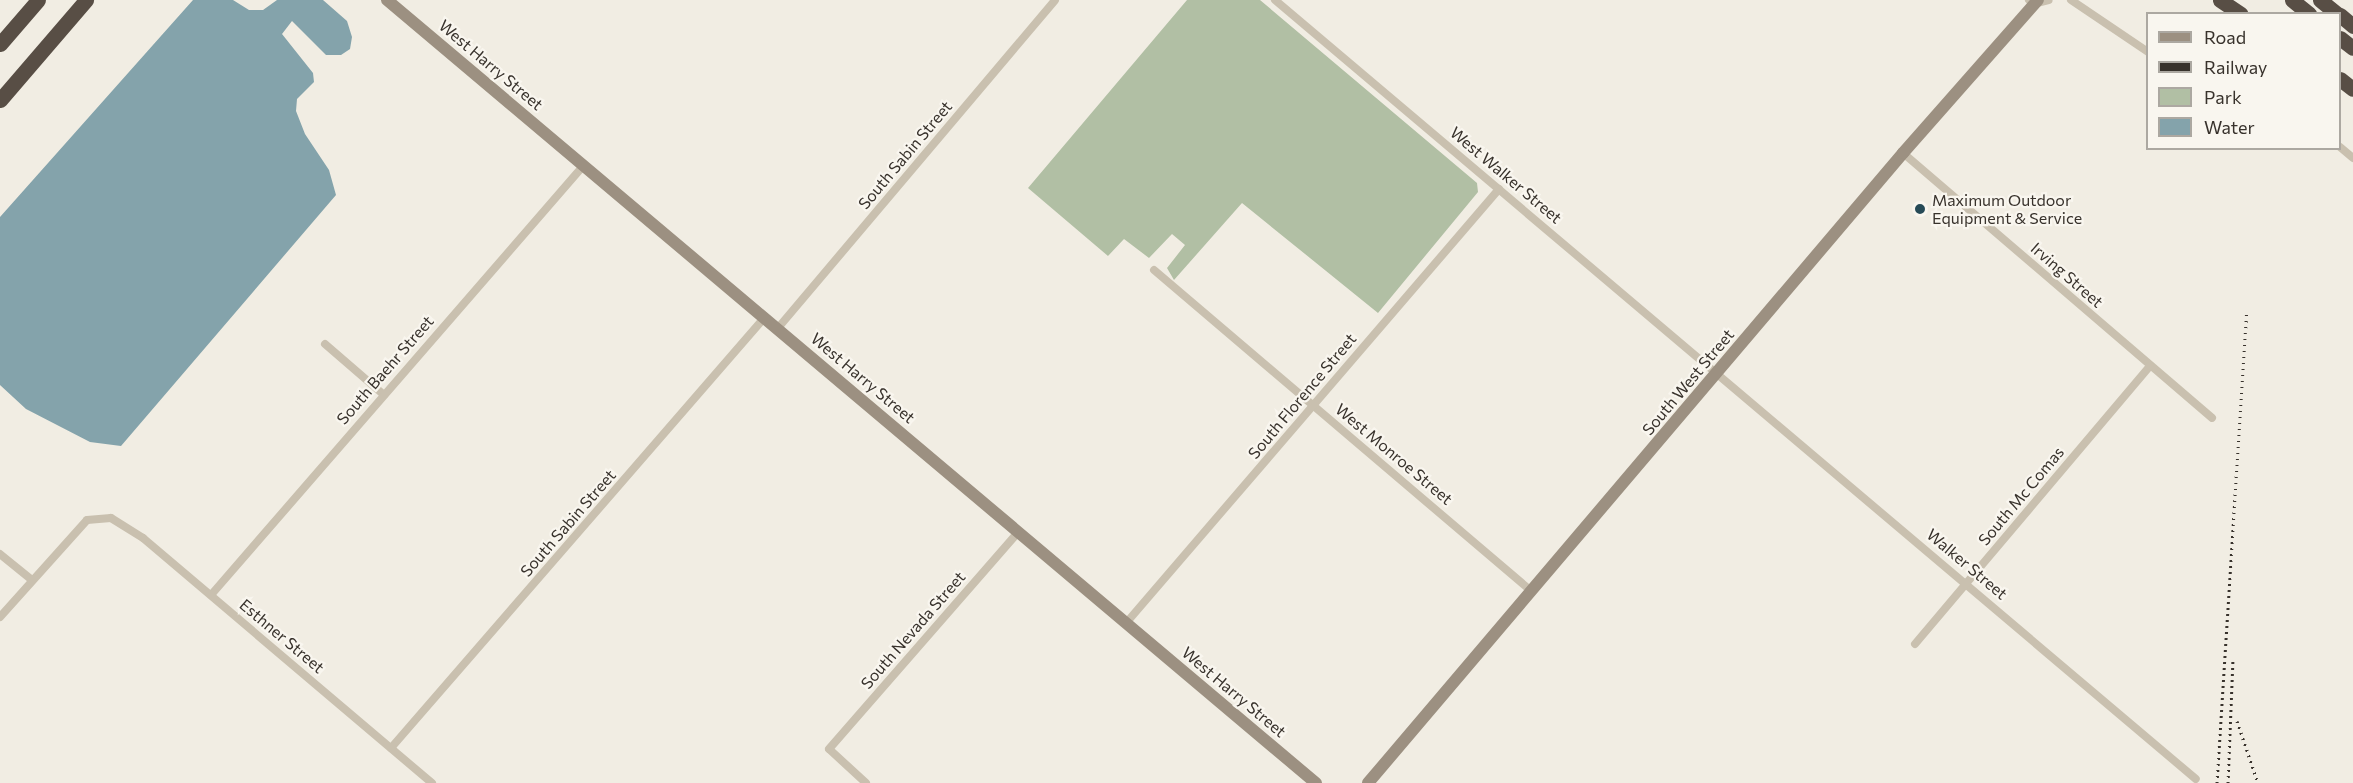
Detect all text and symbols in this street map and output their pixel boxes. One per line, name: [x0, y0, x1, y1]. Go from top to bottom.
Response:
legend: [2146, 12, 2341, 150]
street label: West Harry Street: [435, 16, 547, 114]
text: Road: [2204, 26, 2246, 48]
text: Railway: [2204, 56, 2267, 78]
text: Park: [2204, 86, 2242, 108]
street label: South Sabin Street: [854, 97, 956, 213]
text: Water: [2204, 116, 2255, 138]
street label: West Walker Street: [1446, 123, 1566, 227]
place label: Maximum Outdoor Equipment & Service: [1932, 190, 2082, 228]
marker: Maximum Outdoor Equipment & Service: [1913, 202, 1927, 216]
street label: Irving Street: [2027, 238, 2107, 312]
street label: South Baehr Street: [333, 312, 437, 428]
street label: South West Street: [1638, 325, 1738, 439]
street label: West Harry Street: [807, 329, 919, 427]
street label: South Florence Street: [1244, 329, 1360, 463]
street label: West Monroe Street: [1332, 399, 1456, 509]
street label: South Mc Comas: [1974, 443, 2068, 549]
street label: South Sabin Street: [516, 466, 620, 580]
street label: Walker Street: [1923, 525, 2011, 603]
street label: South Nevada Street: [857, 567, 969, 693]
street label: Esthner Street: [236, 595, 328, 677]
street label: West Harry Street: [1178, 643, 1290, 741]

